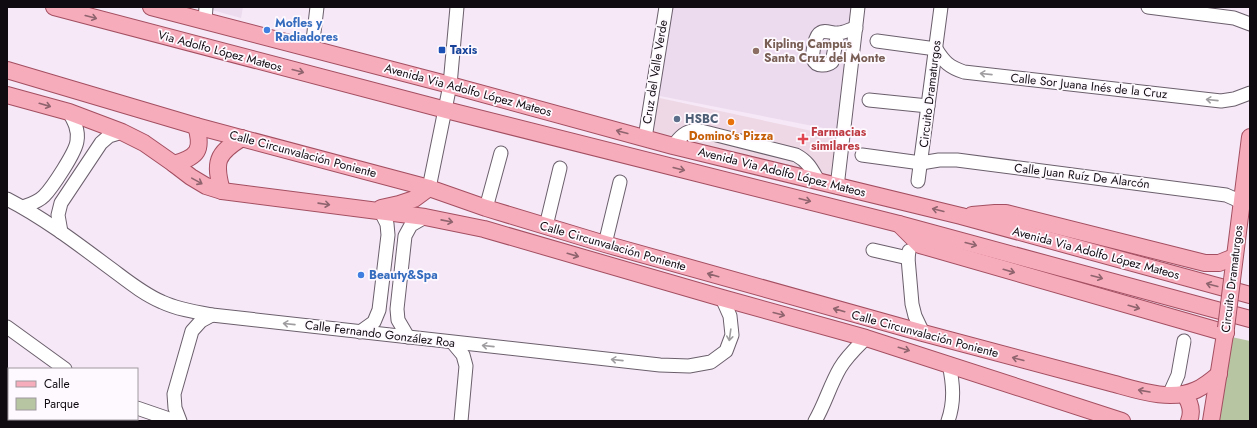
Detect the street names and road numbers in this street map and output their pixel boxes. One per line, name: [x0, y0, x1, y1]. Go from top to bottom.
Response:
street label: Cruz del Valle Verde: [638, 19, 672, 125]
street label: Via Adolfo López Mateos: [156, 26, 284, 76]
street label: Circuito Dramaturgos: [914, 39, 946, 149]
street label: Avenida Via Adolfo López Mateos: [383, 59, 554, 121]
street label: Calle Sor Juana Inés de la Cruz: [1010, 69, 1169, 103]
street label: Calle Circunvalación Poniente: [228, 126, 378, 182]
street label: Avenida Via Adolfo López Mateos: [696, 142, 868, 202]
street label: Calle Juan Ruíz De Alarcón: [1013, 159, 1151, 193]
street label: Calle Circunvalación Poniente: [538, 216, 688, 276]
street label: Avenida Via Adolfo López Mateos: [1011, 222, 1182, 284]
street label: Circuito Dramaturgos: [1216, 224, 1248, 334]
street label: Calle Circunvalación Poniente: [850, 306, 1000, 362]
street label: Calle Fernando González Roa: [304, 316, 456, 352]

